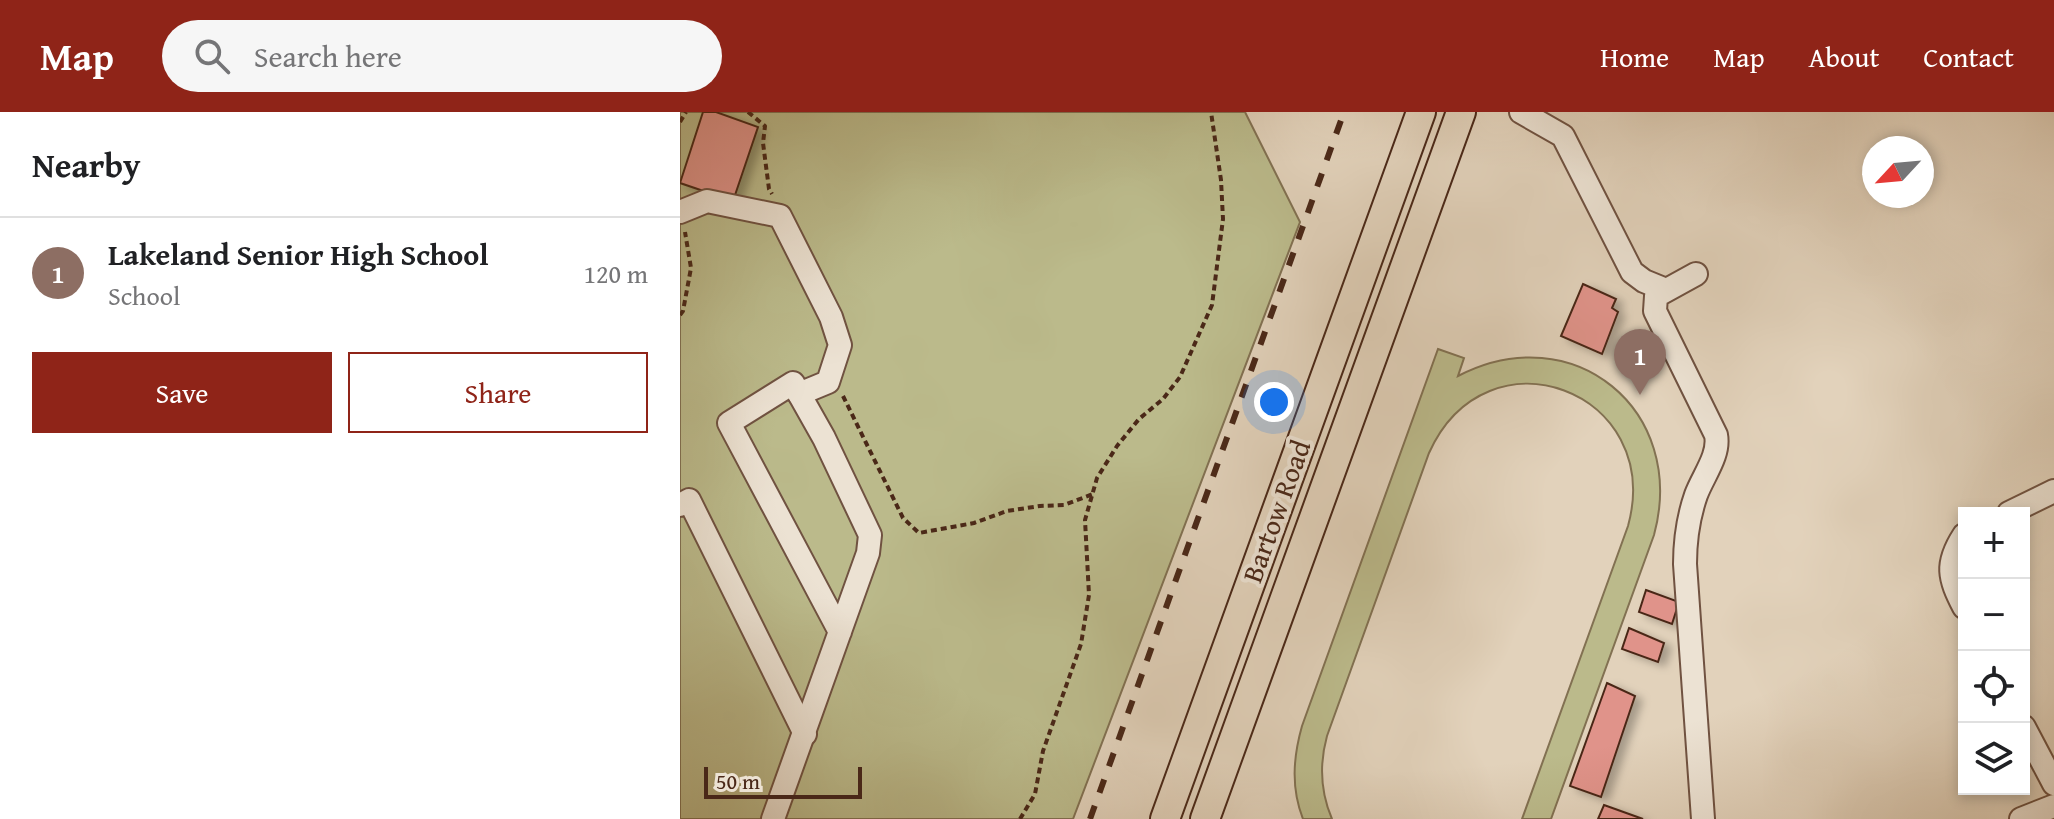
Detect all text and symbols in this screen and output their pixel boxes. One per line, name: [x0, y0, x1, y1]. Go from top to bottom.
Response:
search box: [162, 20, 722, 92]
text: Map: [40, 28, 114, 84]
icon: search: [190, 34, 234, 78]
text: Search here: [254, 34, 402, 78]
text: Home: [1600, 36, 1669, 77]
text: Map: [1713, 36, 1765, 77]
text: About: [1809, 36, 1879, 77]
text: Contact: [1923, 36, 2014, 77]
north arrow: [1862, 136, 1934, 208]
text: Nearby: [32, 140, 141, 189]
text: Lakeland Senior High School: [108, 232, 489, 276]
text: 1: [51, 254, 65, 293]
text: 120 m: [583, 254, 648, 293]
text: School: [108, 276, 180, 315]
pin: 1: [1614, 329, 1666, 395]
button: Save: [32, 352, 332, 433]
button: Share: [348, 352, 648, 433]
your location: [1254, 382, 1294, 422]
street label: Bartow Road: [1231, 434, 1320, 588]
map controls: [1958, 507, 2030, 795]
button: +: [1958, 507, 2030, 579]
button: −: [1958, 579, 2030, 651]
button: locate: [1958, 651, 2030, 723]
button: layers: [1958, 723, 2030, 795]
scale bar: [704, 763, 862, 799]
text: 50 m: [716, 765, 760, 797]

